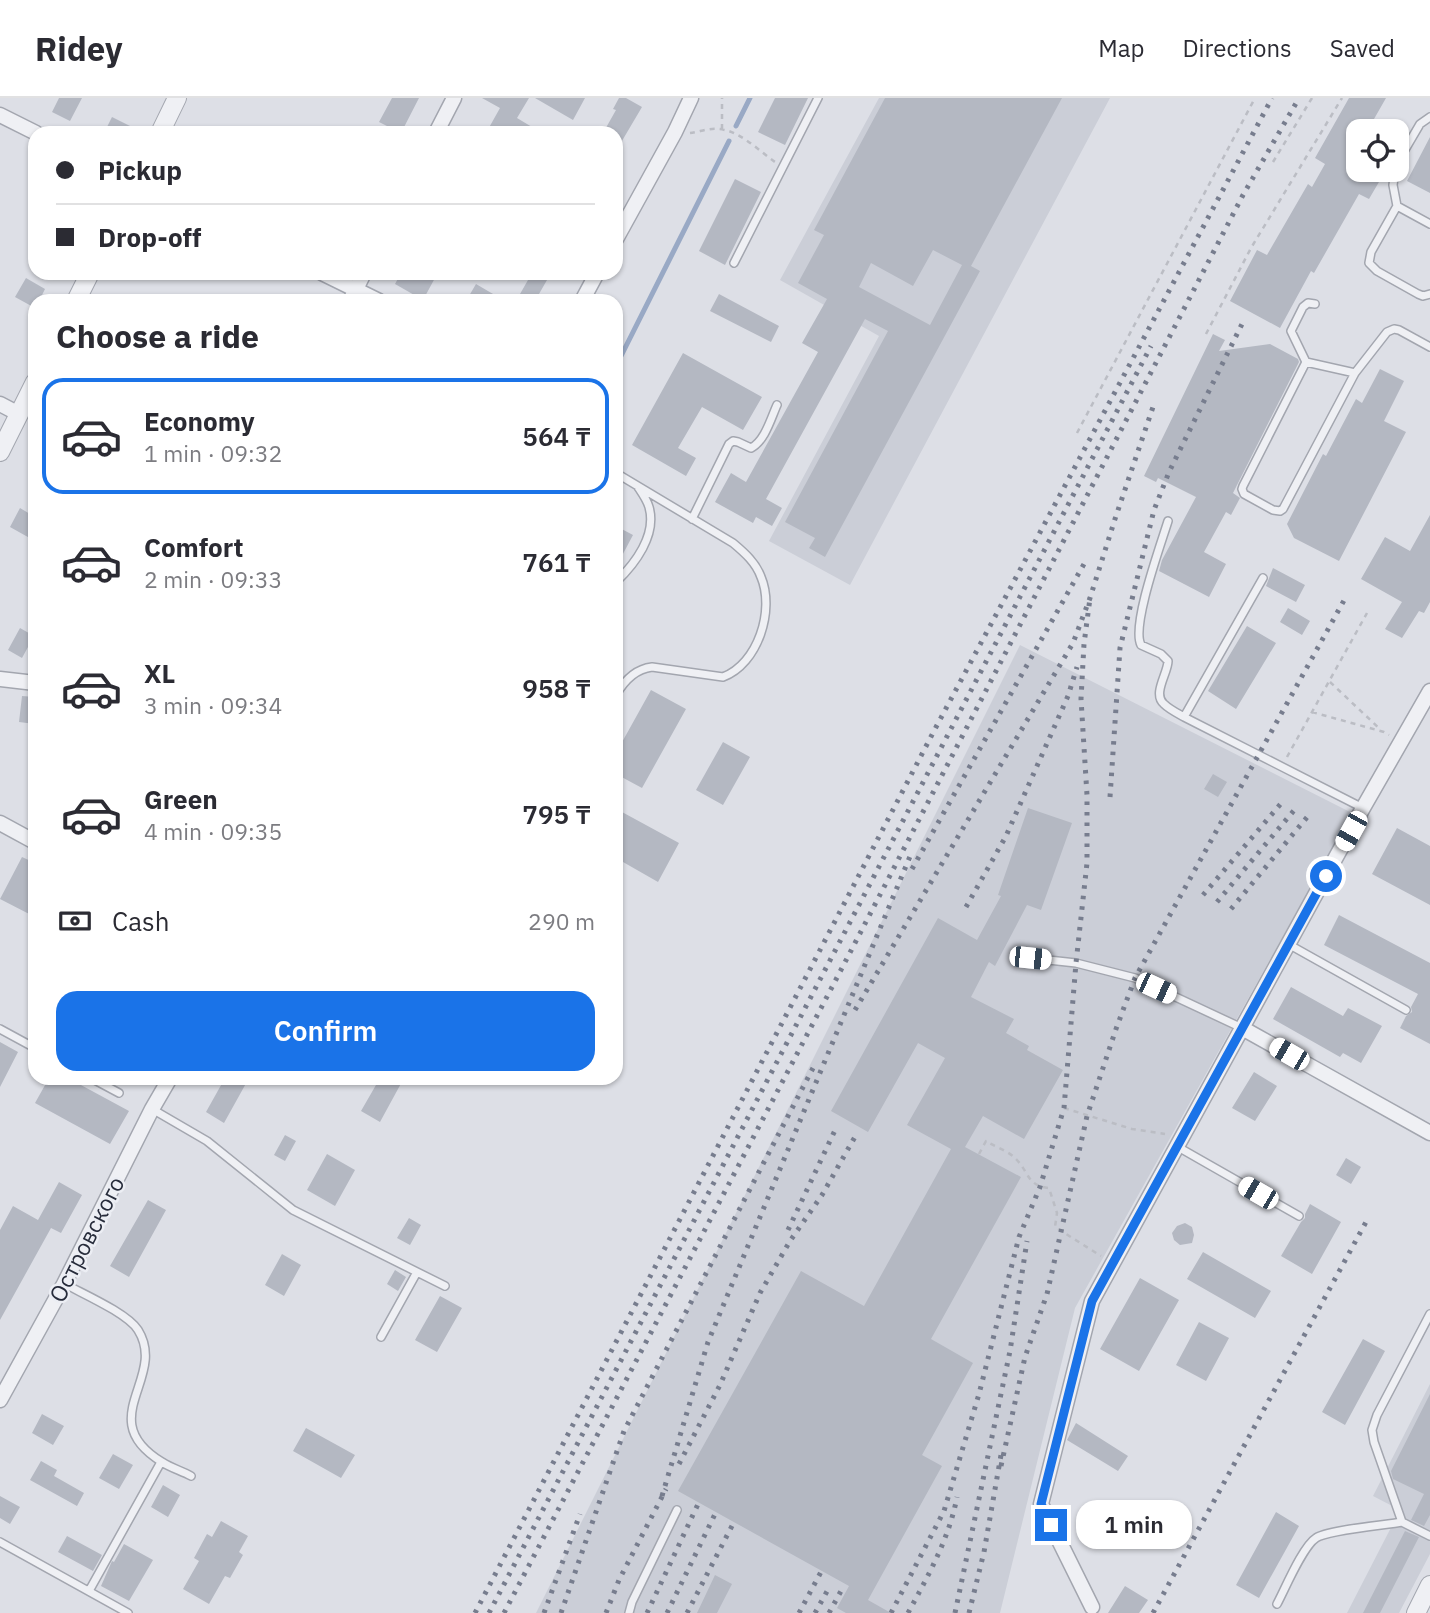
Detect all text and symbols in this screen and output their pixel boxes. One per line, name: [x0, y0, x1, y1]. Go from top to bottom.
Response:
text: Ridey: [35, 27, 123, 70]
text: Map: [1098, 32, 1144, 64]
text: Directions: [1182, 32, 1292, 64]
text: Saved: [1330, 32, 1395, 64]
map controls: [1346, 119, 1409, 182]
button: locate: [1346, 119, 1409, 182]
text: Pickup: [98, 153, 182, 187]
text: Drop-off: [98, 220, 201, 254]
text: Choose a ride: [56, 315, 259, 357]
text: Economy: [144, 404, 255, 438]
icon: car: [60, 405, 123, 468]
text: 564 ₸: [522, 419, 591, 453]
text: 1 min · 09:32: [144, 438, 282, 468]
text: Comfort: [144, 530, 243, 564]
icon: car: [60, 531, 123, 594]
text: 761 ₸: [522, 545, 591, 579]
text: 2 min · 09:33: [144, 564, 282, 594]
text: XL: [144, 656, 175, 690]
icon: car: [60, 657, 123, 720]
text: 958 ₸: [522, 671, 591, 705]
text: 3 min · 09:34: [144, 690, 282, 720]
text: Green: [144, 782, 218, 816]
icon: car: [60, 783, 123, 846]
text: 795 ₸: [522, 797, 591, 831]
car: [1332, 808, 1371, 854]
text: 4 min · 09:35: [144, 816, 282, 846]
route start: [1310, 860, 1342, 892]
icon: cash: [56, 902, 94, 940]
text: Cash: [112, 904, 169, 938]
text: 290 m: [528, 906, 595, 936]
car: [1009, 945, 1052, 971]
car: [1133, 970, 1180, 1006]
button: Confirm: [56, 991, 595, 1071]
car: [1266, 1034, 1313, 1074]
street label: Островского: [42, 1171, 130, 1307]
car: [1235, 1173, 1282, 1213]
callout: 1 min: [1076, 1500, 1191, 1550]
route end: [1035, 1509, 1067, 1541]
text: 1 min: [1104, 1509, 1164, 1539]

